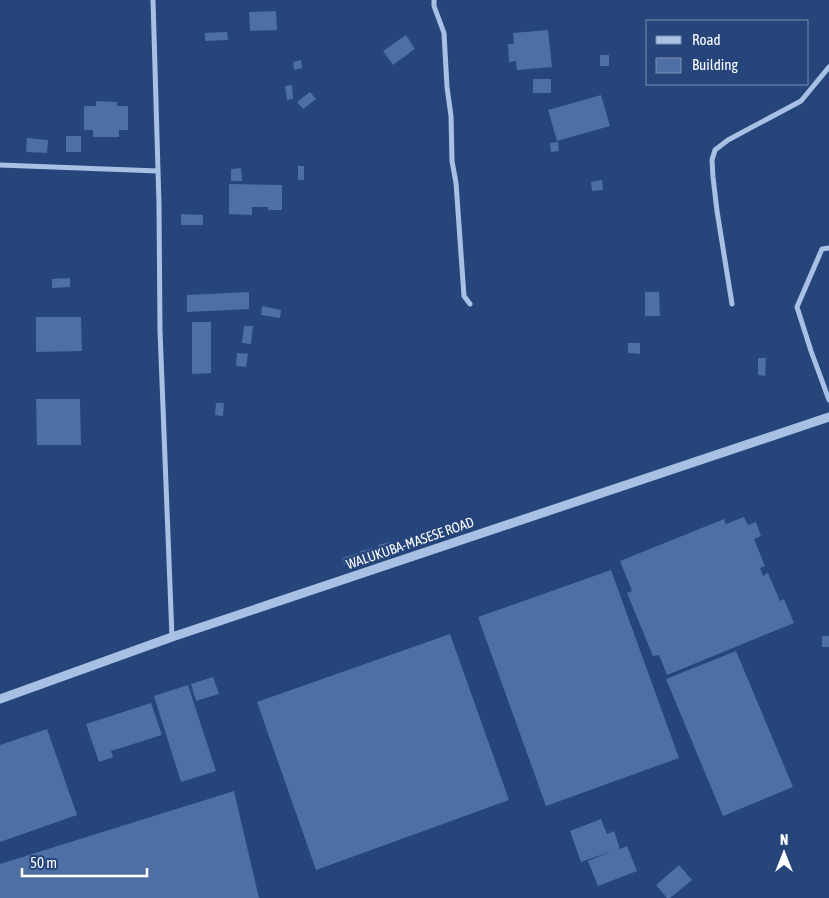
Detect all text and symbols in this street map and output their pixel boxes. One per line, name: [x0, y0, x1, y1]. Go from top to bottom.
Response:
legend: [646, 20, 809, 85]
text: Road: [692, 31, 721, 48]
text: Building: [692, 56, 738, 73]
street label: WALUKUBA-MASESE ROAD: [344, 514, 476, 572]
north arrow: [759, 828, 809, 878]
text: N: [780, 832, 788, 848]
scale bar: [22, 846, 148, 878]
text: 50 m: [30, 854, 57, 871]

